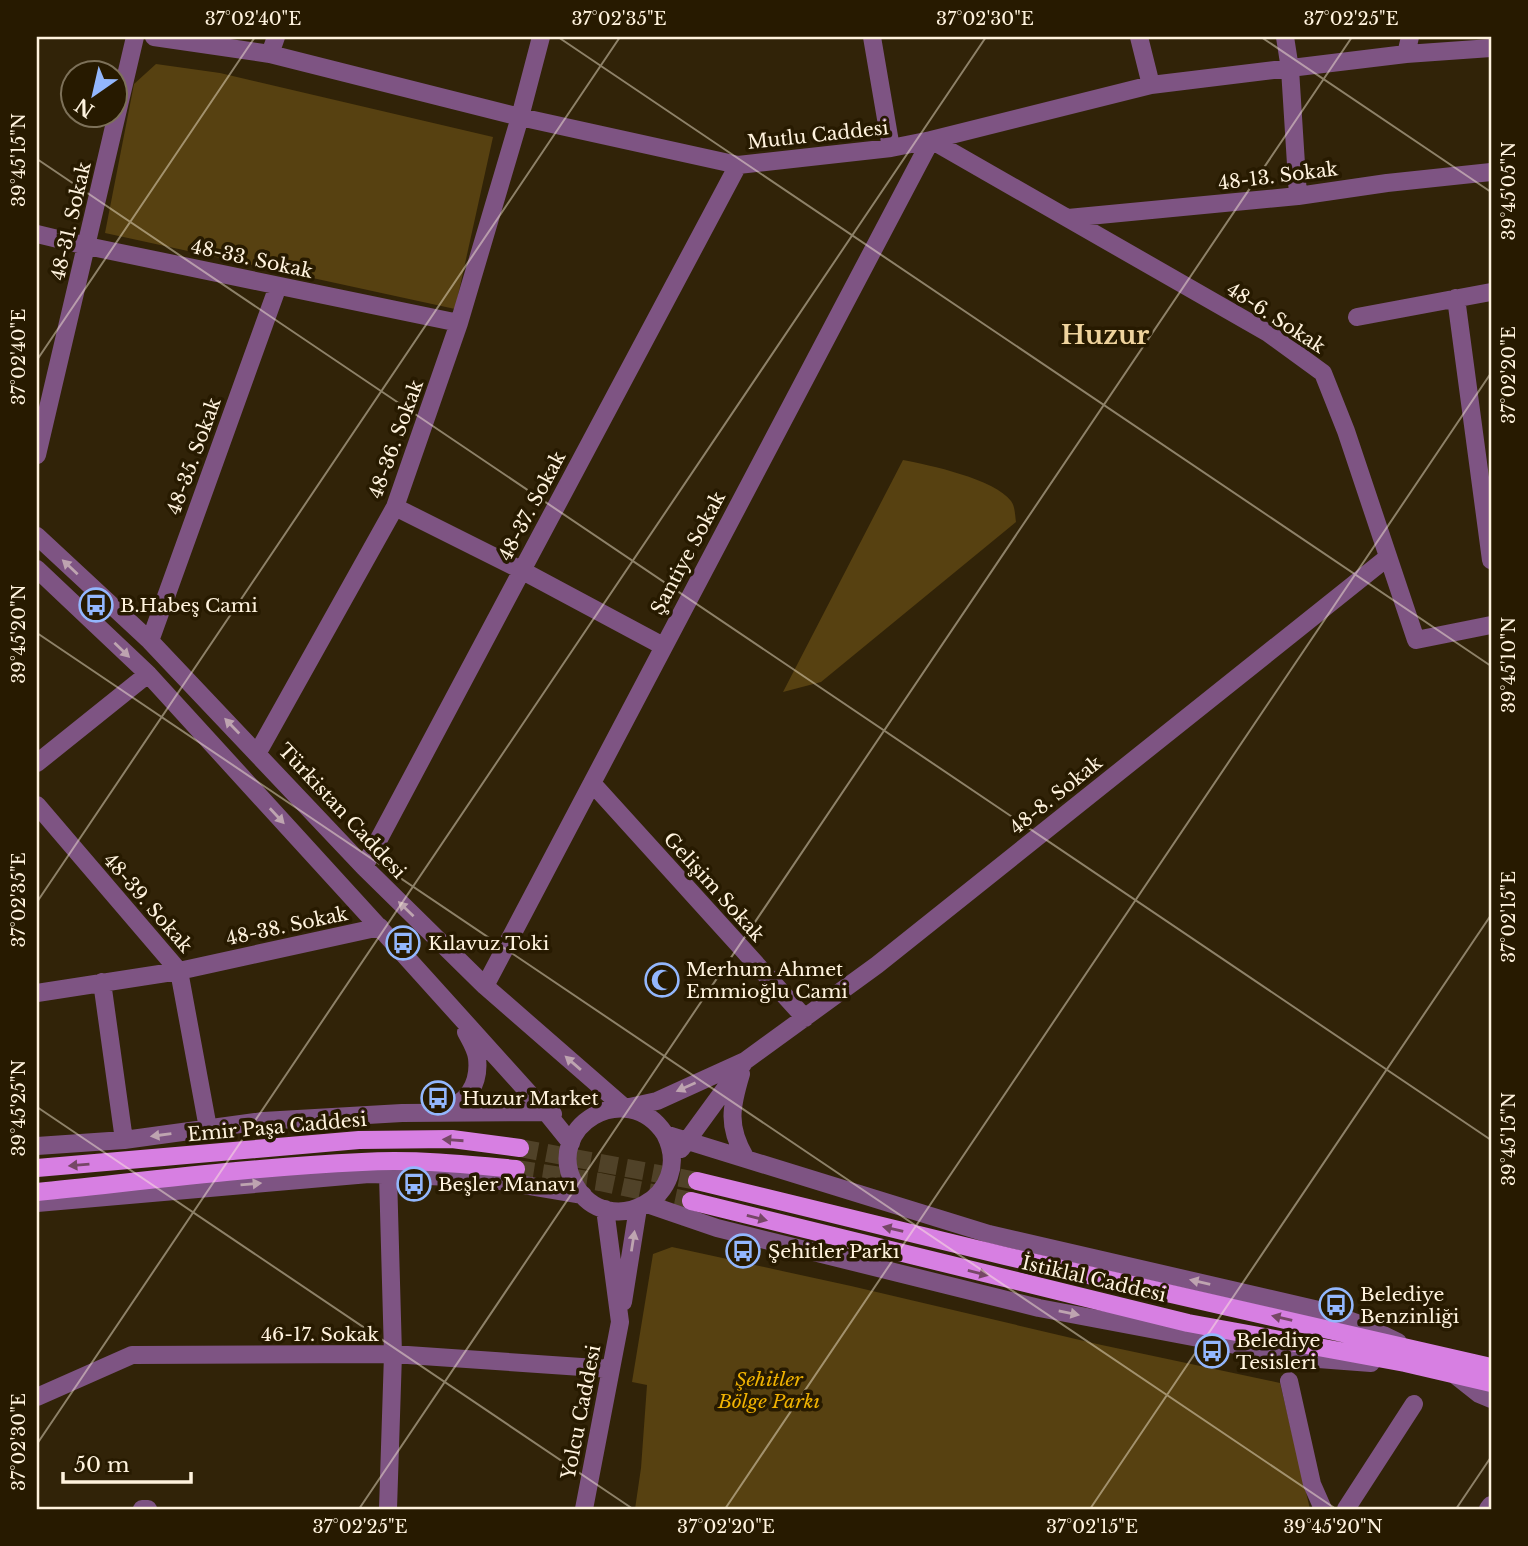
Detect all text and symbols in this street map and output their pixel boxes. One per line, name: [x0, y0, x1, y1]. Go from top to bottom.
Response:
text: 37°02'40"E: [205, 8, 301, 30]
text: 37°02'35"E: [571, 8, 667, 30]
text: 37°02'30"E: [936, 8, 1034, 30]
text: 37°02'25"E: [1303, 8, 1399, 30]
north arrow: [60, 60, 130, 130]
text: N: [71, 93, 99, 122]
text: 39°45'15"N: [8, 113, 30, 207]
street label: Mutlu Caddesi: [746, 116, 890, 154]
text: 39°45'05"N: [1498, 142, 1520, 240]
street label: 48-13. Sokak: [1217, 157, 1340, 195]
street label: 48-31. Sokak: [46, 159, 96, 282]
street label: 48-33. Sokak: [189, 235, 315, 283]
street label: 48-6. Sokak: [1222, 278, 1330, 359]
text: 37°02'40"E: [8, 309, 30, 405]
district label: Huzur: [1061, 319, 1149, 351]
text: 37°02'20"E: [1498, 326, 1520, 424]
street label: 48-36. Sokak: [364, 376, 428, 501]
street label: 48-35. Sokak: [162, 394, 226, 518]
street label: 48-37. Sokak: [494, 447, 571, 565]
street label: Şantiye Sokak: [646, 487, 730, 619]
one-way arrow: [62, 559, 79, 575]
text: 39°45'20"N: [8, 584, 30, 684]
bus stop icon: B.Habeş Cami: [77, 586, 115, 624]
place label: B.Habeş Cami: [120, 594, 258, 617]
text: 39°45'10"N: [1498, 617, 1520, 713]
one-way arrow: [113, 641, 130, 657]
one-way arrow: [225, 718, 241, 735]
street label: Türkistan Caddesi: [273, 739, 411, 884]
street label: 48-8. Sokak: [1005, 751, 1107, 839]
one-way arrow: [269, 807, 285, 824]
street label: Gelişim Sokak: [659, 827, 769, 947]
street label: 48-39. Sokak: [99, 849, 198, 958]
text: 37°02'35"E: [8, 852, 30, 948]
text: 37°02'15"E: [1498, 871, 1520, 963]
one-way arrow: [398, 900, 415, 917]
street label: 48-38. Sokak: [224, 902, 350, 950]
bus stop icon: Kılavuz Toki: [384, 924, 422, 962]
place label: Kılavuz Toki: [428, 932, 550, 955]
place label: Merhum Ahmet Emmioğlu Cami: [686, 958, 848, 1003]
mosque icon: Merhum Ahmet Emmioğlu Cami: [643, 961, 681, 999]
one-way arrow: [565, 1056, 582, 1071]
text: 39°45'25"N: [8, 1059, 30, 1157]
bus stop icon: Huzur Market: [419, 1079, 457, 1117]
one-way arrow: [676, 1081, 696, 1093]
place label: Huzur Market: [462, 1087, 599, 1110]
text: 39°45'15"N: [1498, 1092, 1520, 1186]
street label: Emir Paşa Caddesi: [186, 1108, 368, 1146]
one-way arrow: [150, 1129, 172, 1140]
one-way arrow: [441, 1134, 463, 1145]
one-way arrow: [68, 1160, 90, 1171]
bus stop icon: Beşler Manavı: [395, 1165, 433, 1203]
place label: Beşler Manavı: [438, 1173, 576, 1196]
one-way arrow: [240, 1178, 262, 1189]
one-way arrow: [746, 1213, 768, 1224]
one-way arrow: [882, 1223, 904, 1234]
one-way arrow: [627, 1230, 638, 1252]
bus stop icon: Şehitler Parkı: [724, 1232, 762, 1270]
place label: Şehitler Parkı: [768, 1240, 900, 1263]
street label: İstiklal Caddesi: [1020, 1251, 1169, 1307]
one-way arrow: [967, 1268, 989, 1279]
one-way arrow: [1189, 1277, 1211, 1288]
place label: Belediye Benzinliği: [1360, 1283, 1460, 1328]
bus stop icon: Belediye Benzinliği: [1317, 1286, 1355, 1324]
one-way arrow: [1058, 1308, 1080, 1319]
one-way arrow: [1271, 1312, 1293, 1323]
street label: 46-17. Sokak: [261, 1323, 379, 1346]
place label: Belediye Tesisleri: [1236, 1329, 1320, 1374]
bus stop icon: Belediye Tesisleri: [1193, 1332, 1231, 1370]
street label: Yolcu Caddesi: [557, 1342, 605, 1482]
park label: Şehitler Bölge Parkı: [717, 1368, 820, 1413]
text: 37°02'30"E: [8, 1393, 30, 1491]
scale bar: [63, 1441, 191, 1485]
text: 50 m: [74, 1452, 130, 1478]
text: 37°02'25"E: [312, 1516, 408, 1538]
text: 37°02'20"E: [677, 1516, 775, 1538]
text: 37°02'15"E: [1046, 1516, 1138, 1538]
text: 39°45'20"N: [1283, 1516, 1383, 1538]

